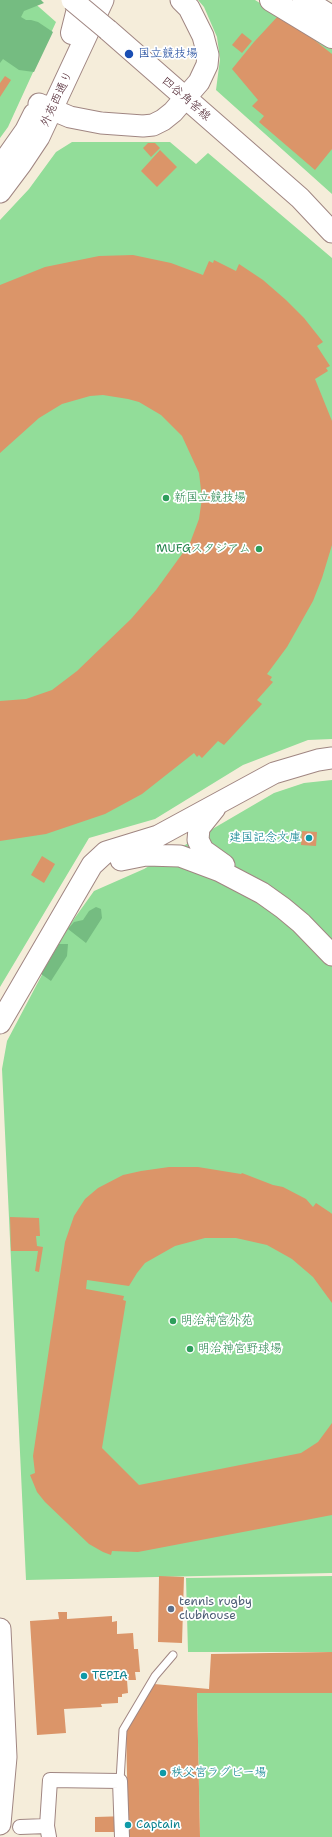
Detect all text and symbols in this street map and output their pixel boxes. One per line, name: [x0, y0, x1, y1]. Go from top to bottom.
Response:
place label: 国立競技場: [138, 47, 198, 61]
marker: 国立競技場: [123, 48, 135, 60]
street label: 外苑西通り: [38, 69, 76, 129]
street label: 四谷角筈線: [159, 74, 213, 124]
place label: 新国立競技場: [174, 491, 246, 505]
marker: 新国立競技場: [161, 493, 171, 503]
place label: MUFGスタジアム: [156, 542, 251, 556]
marker: MUFGスタジアム: [254, 544, 264, 554]
place label: 建国記念文庫: [229, 831, 301, 845]
marker: 建国記念文庫: [304, 833, 314, 843]
place label: 明治神宮外苑: [181, 1314, 253, 1328]
marker: 明治神宮外苑: [168, 1316, 178, 1326]
place label: 明治神宮野球場: [198, 1342, 282, 1356]
marker: 明治神宮野球場: [185, 1344, 195, 1354]
place label: tennis rugby clubhouse: [179, 1595, 252, 1623]
marker: tennis rugby clubhouse: [166, 1604, 176, 1614]
place label: TEPIA: [92, 1669, 128, 1683]
marker: TEPIA: [79, 1671, 89, 1681]
place label: 秩父宮ラグビー場: [171, 1766, 266, 1780]
marker: 秩父宮ラグビー場: [158, 1768, 168, 1778]
place label: Captain: [136, 1818, 180, 1832]
marker: Captain: [123, 1820, 133, 1830]

